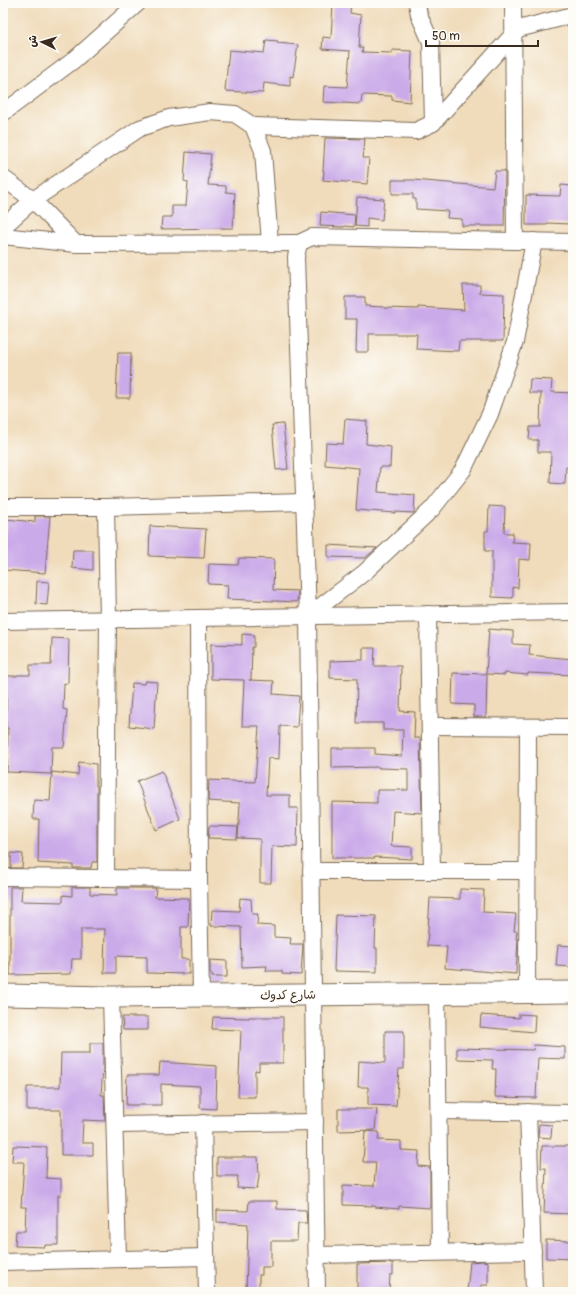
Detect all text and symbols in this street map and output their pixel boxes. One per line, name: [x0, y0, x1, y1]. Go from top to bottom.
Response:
north arrow: [22, 22, 62, 62]
scale bar: [426, 22, 538, 48]
text: 50 m: [432, 29, 460, 44]
text: ش: [26, 35, 40, 48]
street label: شارع كدوك: [260, 988, 316, 1004]

